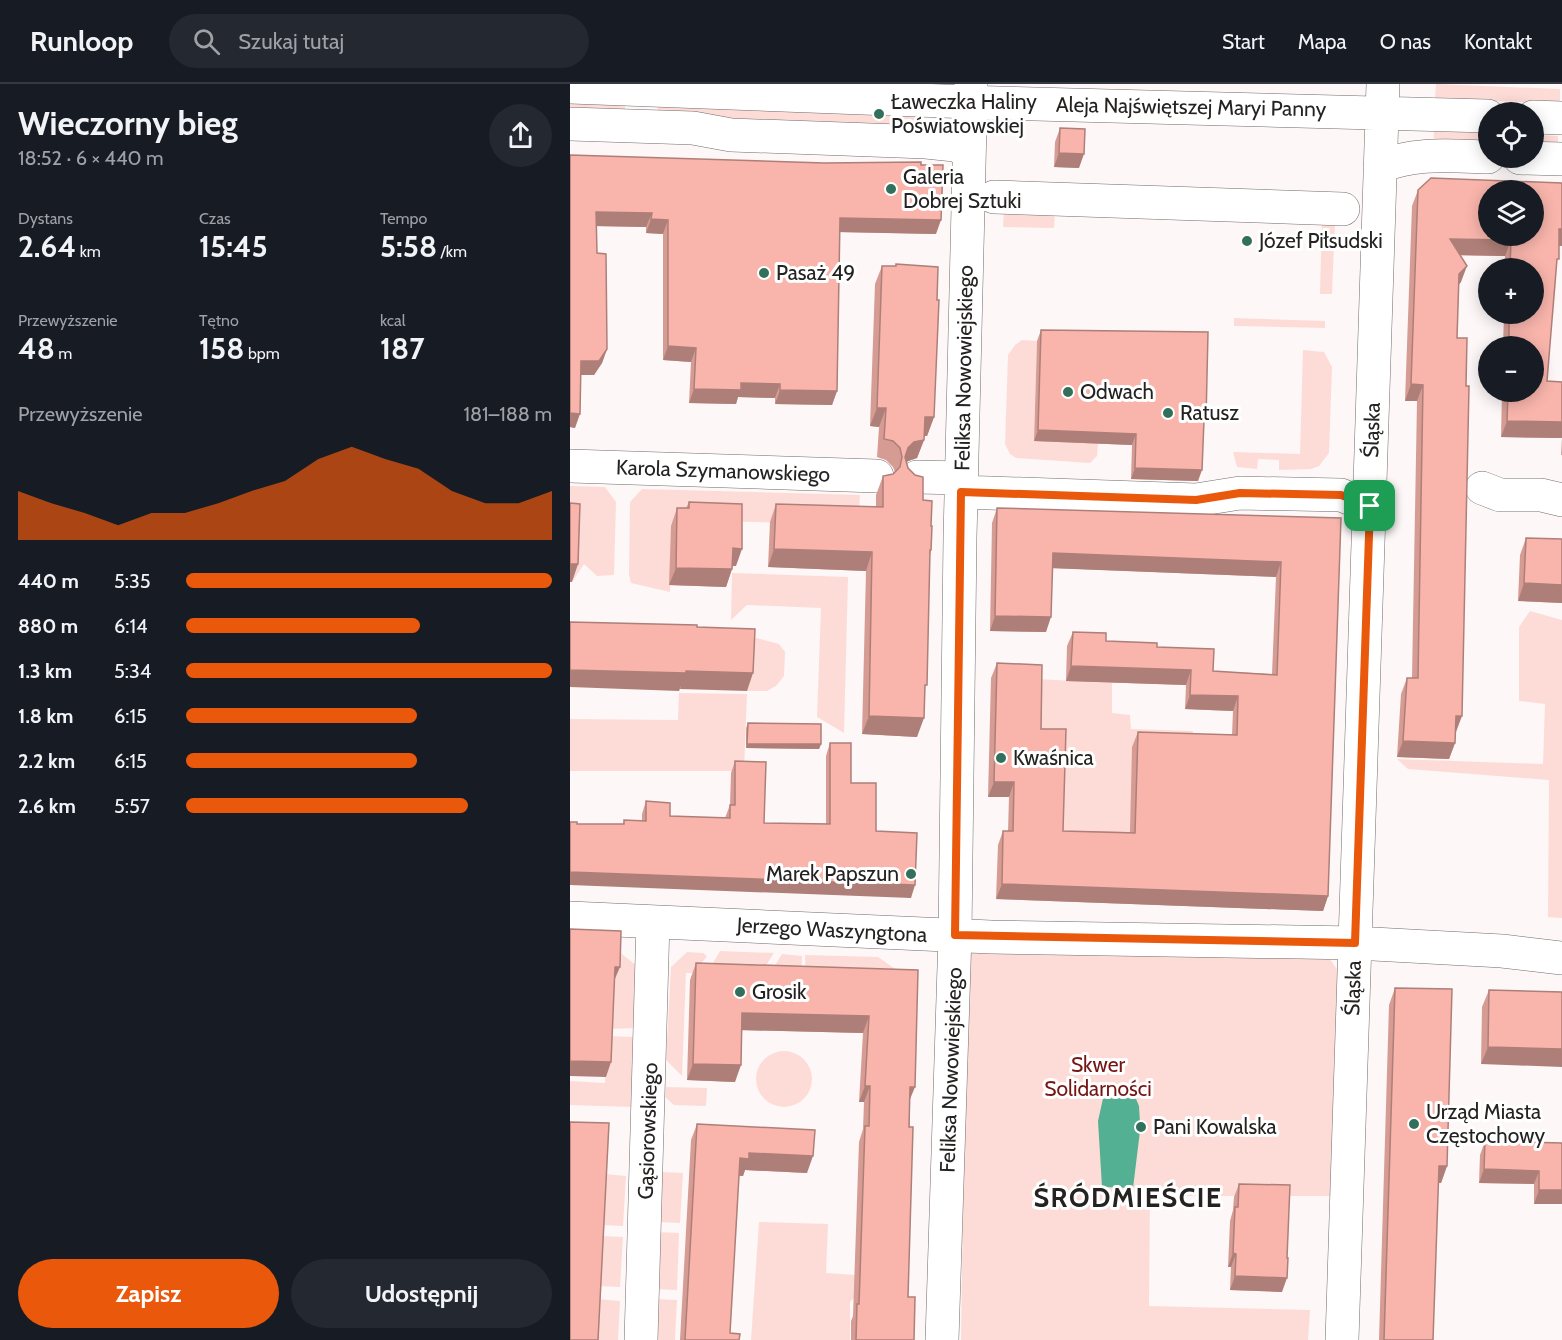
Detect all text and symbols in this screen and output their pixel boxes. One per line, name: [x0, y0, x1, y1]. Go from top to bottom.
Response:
search box: [169, 14, 589, 68]
text: Runloop: [30, 24, 133, 58]
icon: search: [190, 25, 223, 58]
text: Szukaj tutaj: [238, 28, 344, 55]
text: Start: [1222, 29, 1265, 54]
text: Mapa: [1298, 29, 1347, 54]
text: O nas: [1380, 29, 1431, 54]
text: Kontakt: [1464, 29, 1532, 54]
place label: Ławeczka Haliny Poświatowskiej: [891, 89, 1037, 139]
street label: Aleja Najświętszej Maryi Panny: [1056, 92, 1327, 122]
map controls: [1478, 102, 1544, 402]
button: locate: [1478, 102, 1544, 168]
text: Wieczorny bieg: [18, 103, 238, 143]
button: share: [489, 104, 552, 167]
marker: Ławeczka Haliny Poświatowskiej: [872, 107, 886, 121]
text: 18:52 · 6 × 440 m: [18, 146, 163, 170]
place label: Galeria Dobrej Sztuki: [903, 164, 1021, 214]
button: layers: [1478, 180, 1544, 246]
marker: Galeria Dobrej Sztuki: [884, 182, 898, 196]
text: Dystans: [18, 209, 73, 228]
text: Czas: [199, 209, 231, 228]
text: Tempo: [380, 209, 427, 228]
text: 2.64: [18, 228, 76, 265]
text: 15:45: [199, 228, 268, 265]
text: 5:58: [380, 228, 437, 265]
place label: Józef Piłsudski: [1258, 228, 1383, 253]
marker: Józef Piłsudski: [1240, 234, 1254, 248]
text: km: [76, 242, 101, 261]
text: /km: [437, 242, 467, 261]
button: +: [1478, 258, 1544, 324]
place label: Pasaż 49: [776, 260, 855, 285]
street label: Feliksa Nowowiejskiego: [949, 265, 979, 471]
marker: Pasaż 49: [757, 266, 771, 280]
text: Przewyższenie: [18, 311, 118, 330]
text: Tętno: [199, 311, 239, 330]
text: kcal: [380, 311, 406, 330]
text: 48: [18, 330, 55, 367]
text: 158: [199, 330, 244, 367]
text: 187: [380, 330, 425, 367]
button: −: [1478, 336, 1544, 402]
text: m: [55, 344, 72, 363]
text: bpm: [244, 344, 280, 363]
place label: Odwach: [1080, 379, 1154, 404]
marker: Odwach: [1061, 385, 1075, 399]
place label: Ratusz: [1180, 400, 1239, 425]
text: Przewyższenie: [18, 402, 142, 426]
text: 181–188 m: [463, 402, 552, 426]
street label: Śląska: [1358, 402, 1385, 458]
marker: Ratusz: [1161, 406, 1175, 420]
street label: Karola Szymanowskiego: [615, 454, 831, 487]
pin: [1344, 480, 1395, 531]
icon: arrive: [1353, 489, 1386, 522]
text: 440 m: [18, 569, 79, 593]
text: 5:35: [114, 569, 151, 593]
text: 880 m: [18, 614, 78, 638]
text: 6:14: [114, 614, 148, 638]
text: 1.3 km: [18, 659, 72, 683]
text: 5:34: [114, 659, 151, 683]
text: 1.8 km: [18, 704, 73, 728]
text: 6:15: [114, 704, 147, 728]
place label: Kwaśnica: [1013, 745, 1094, 770]
text: 2.2 km: [18, 749, 75, 773]
text: 6:15: [114, 749, 147, 773]
marker: Kwaśnica: [994, 751, 1008, 765]
text: 2.6 km: [18, 794, 76, 818]
text: 5:57: [114, 794, 150, 818]
place label: Marek Papszun: [766, 861, 899, 886]
marker: Marek Papszun: [904, 867, 918, 881]
street label: Jerzego Waszyngtona: [735, 912, 928, 947]
street label: Śląska: [1339, 960, 1366, 1016]
street label: Feliksa Nowowiejskiego: [934, 967, 968, 1173]
place label: Grosik: [752, 979, 807, 1004]
marker: Grosik: [733, 985, 747, 999]
park label: Skwer Solidarności: [1044, 1052, 1152, 1101]
street label: Gąsiorowskiego: [633, 1062, 662, 1200]
place label: Urząd Miasta Częstochowy: [1426, 1099, 1545, 1148]
place label: Pani Kowalska: [1153, 1114, 1277, 1139]
marker: Urząd Miasta Częstochowy: [1407, 1117, 1421, 1131]
marker: Pani Kowalska: [1134, 1120, 1148, 1134]
district label: ŚRÓDMIEŚCIE: [1033, 1181, 1223, 1214]
button: Zapisz: [18, 1259, 279, 1328]
button: Udostępnij: [291, 1259, 552, 1328]

